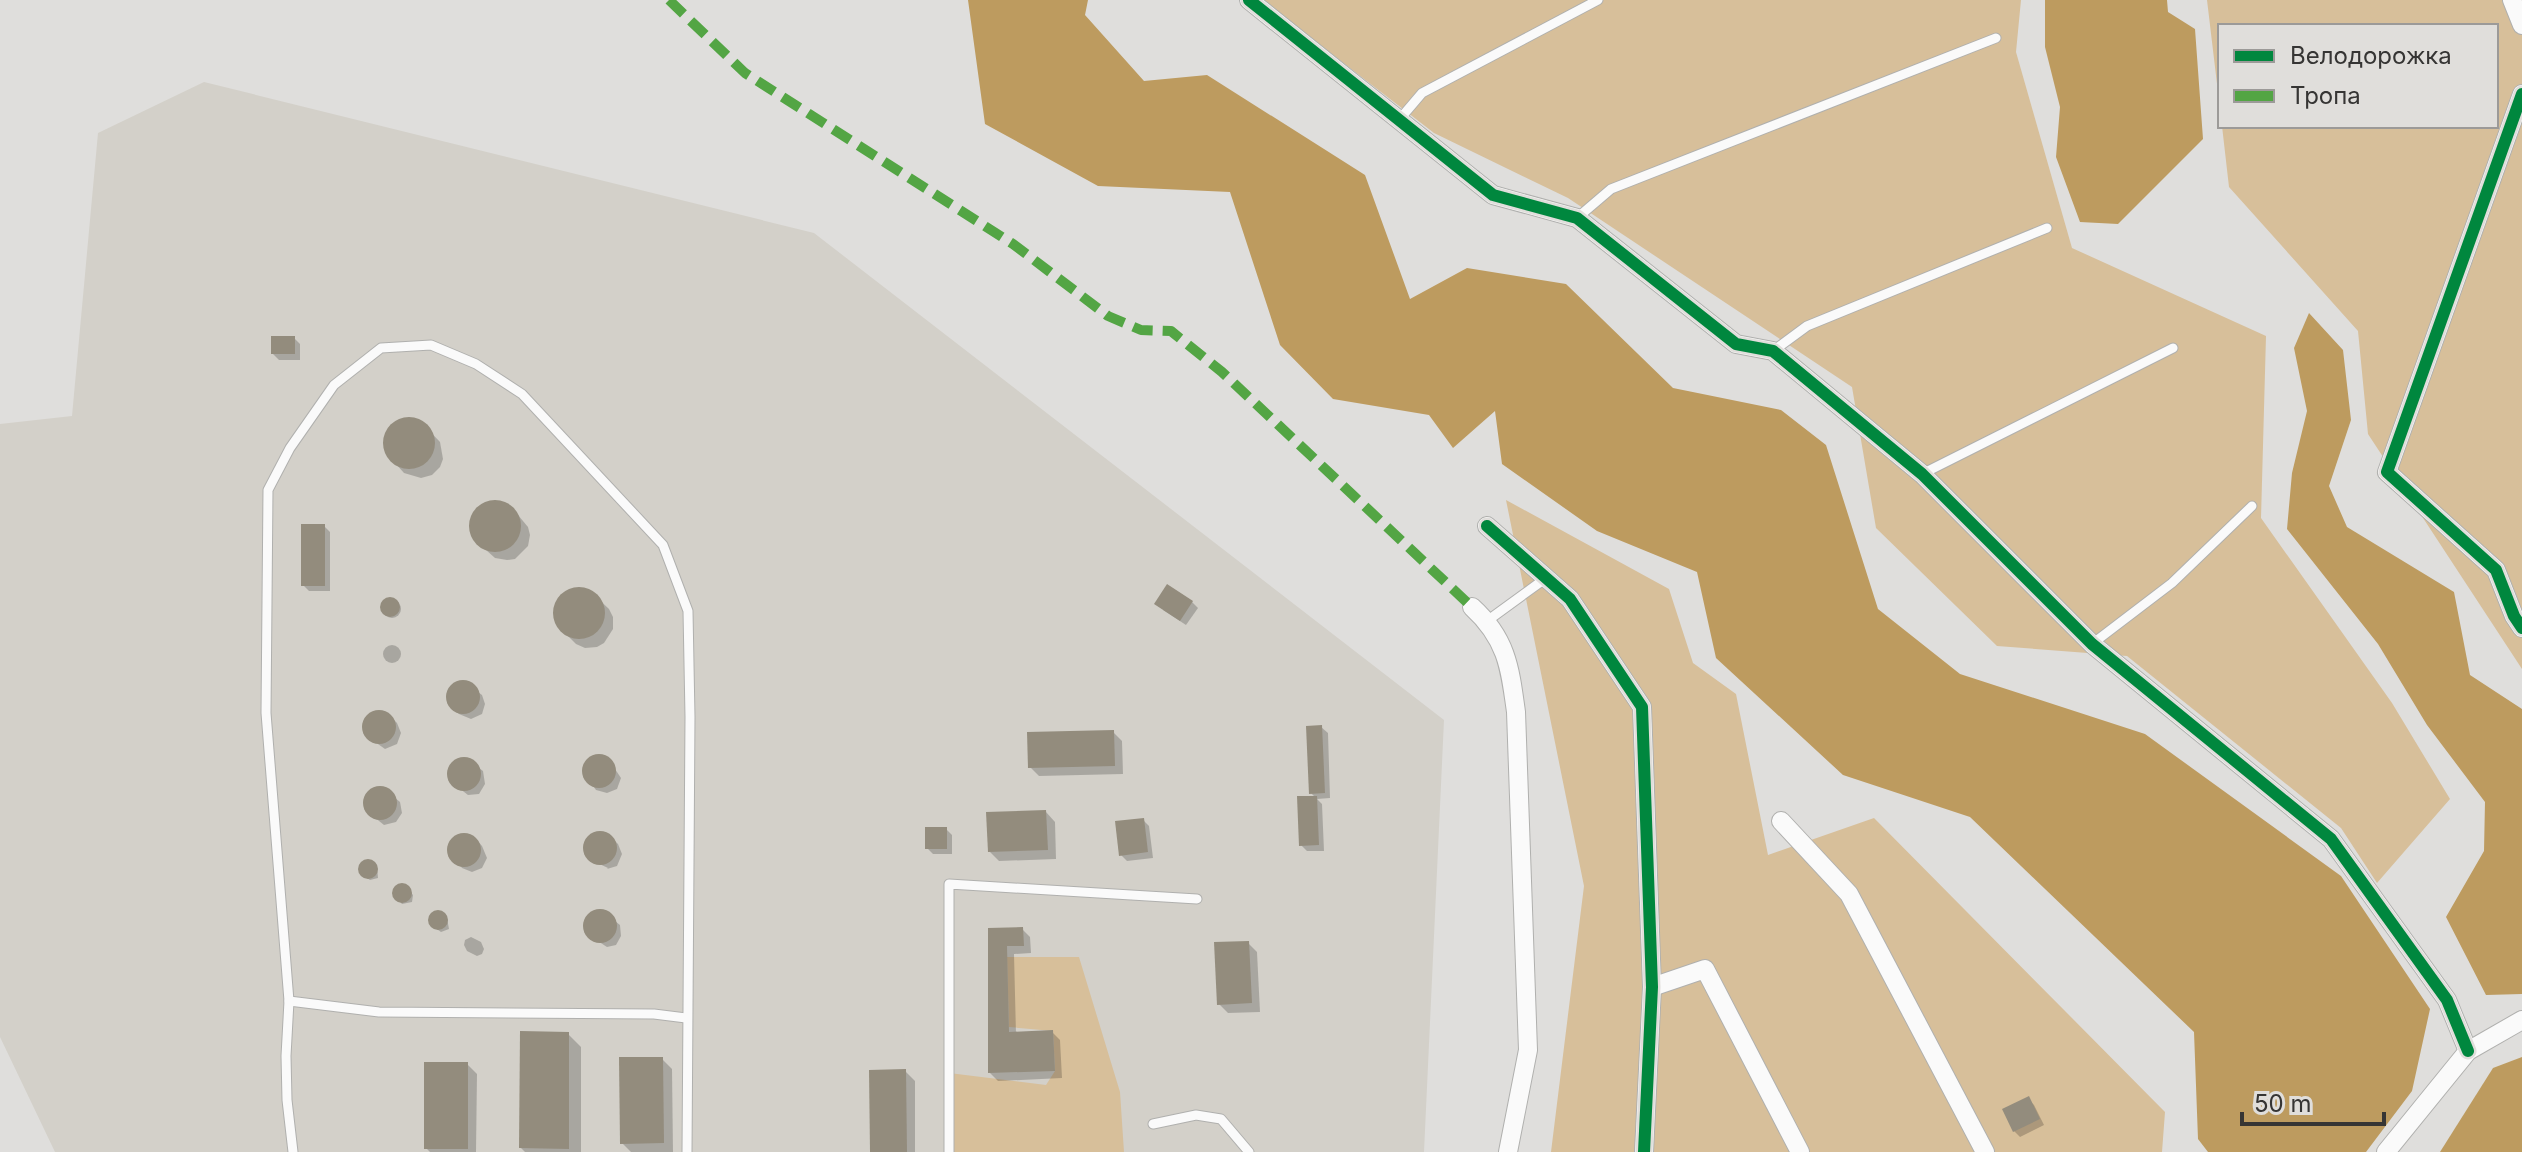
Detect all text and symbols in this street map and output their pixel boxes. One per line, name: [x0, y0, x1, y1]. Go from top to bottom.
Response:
legend: [2218, 24, 2498, 128]
text: Велодорожка: [2290, 41, 2452, 70]
text: Тропа: [2290, 81, 2361, 110]
scale bar: [2242, 1076, 2384, 1126]
text: 50 m: [2254, 1089, 2312, 1118]

